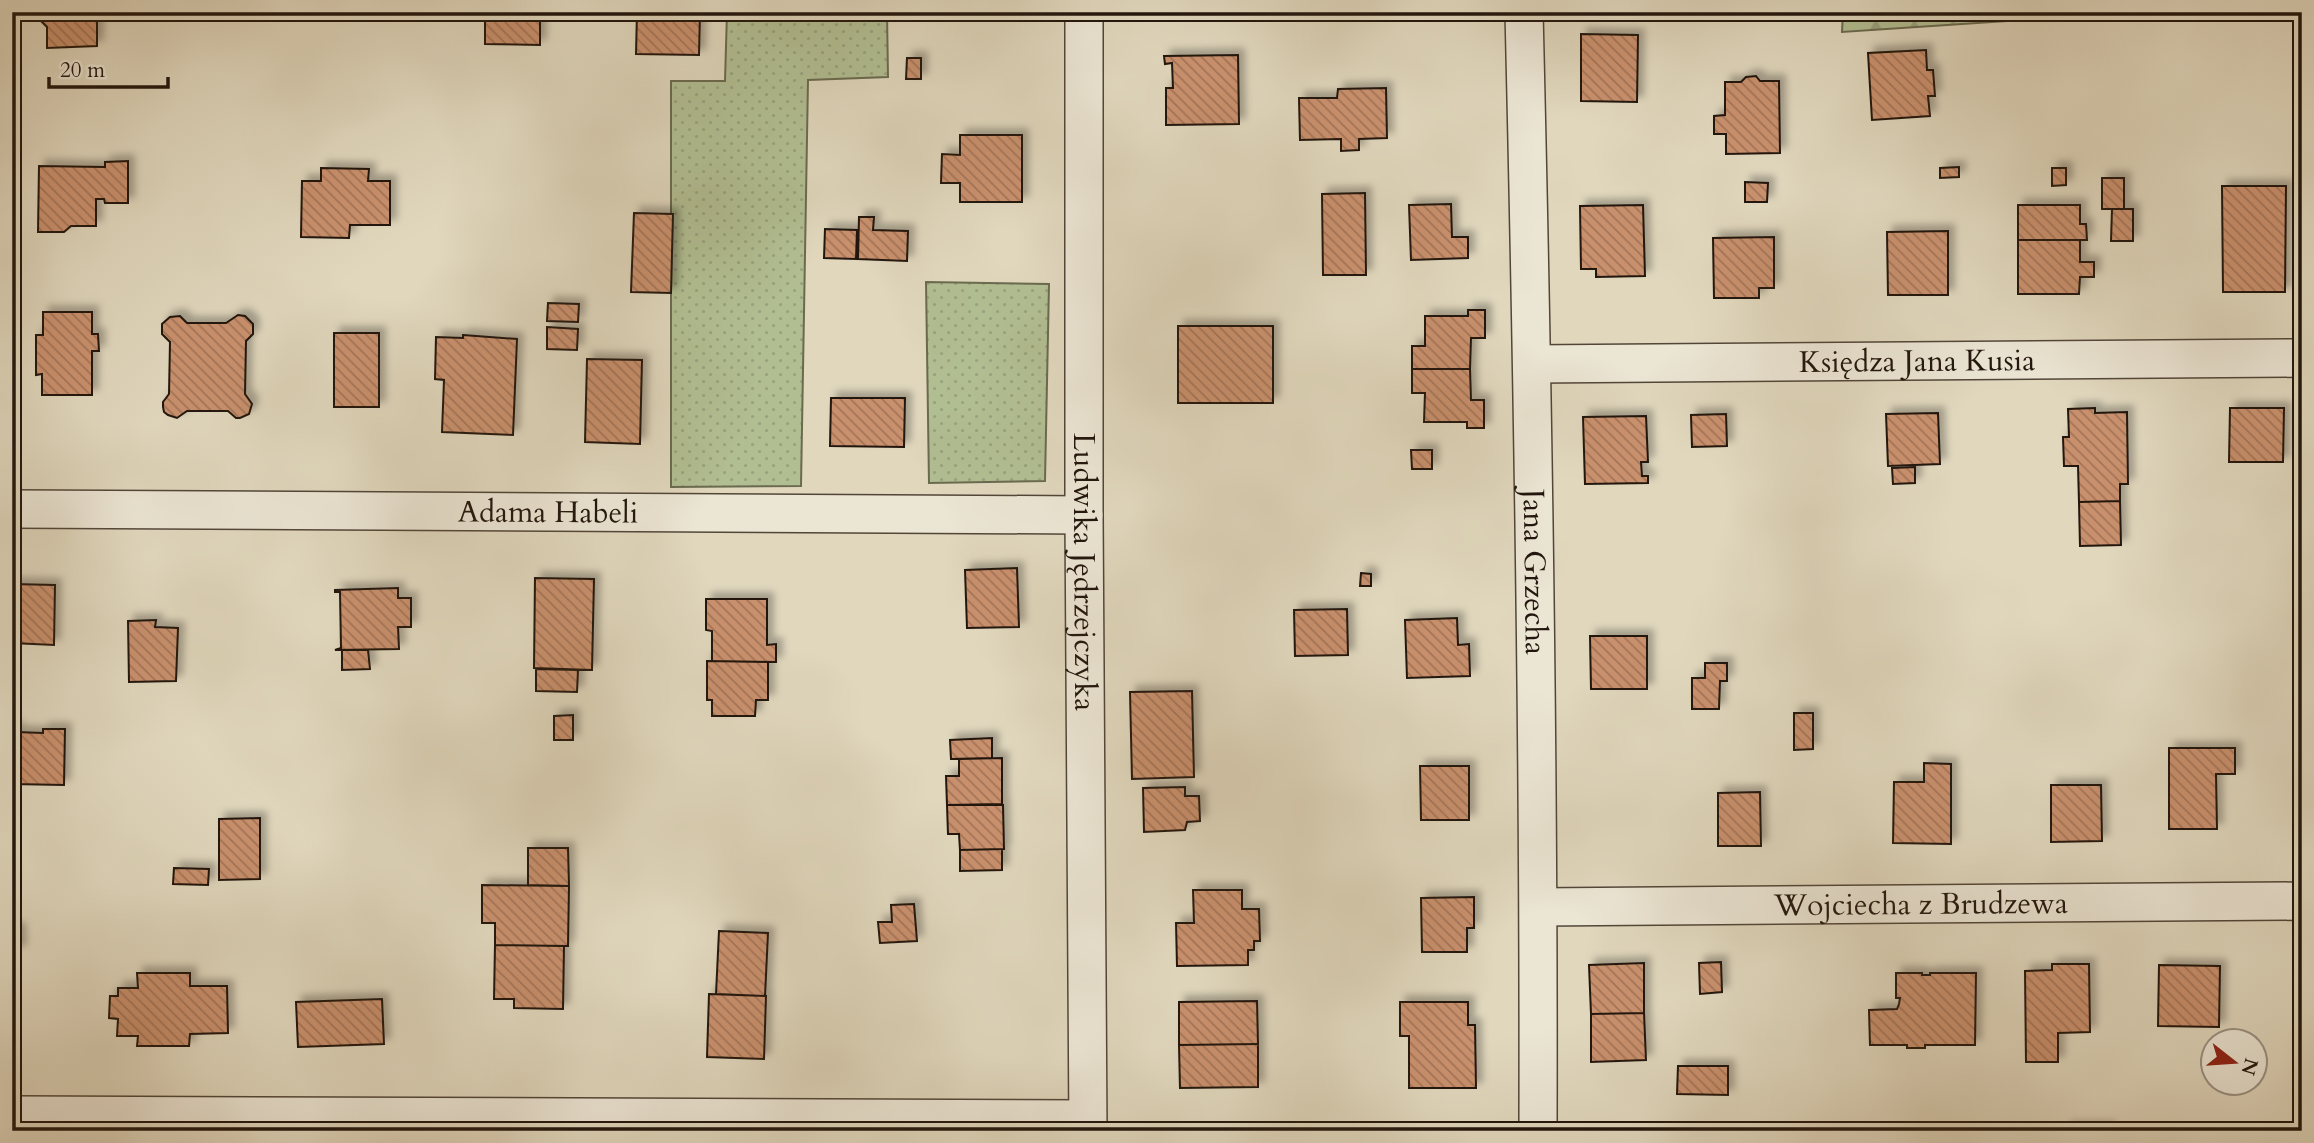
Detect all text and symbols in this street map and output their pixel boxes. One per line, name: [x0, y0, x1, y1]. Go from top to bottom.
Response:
scale bar: [49, 46, 168, 90]
text: 20 m: [60, 56, 105, 85]
street label: Księdza Jana Kusia: [1799, 340, 2035, 382]
street label: Ludwika Jędrzejczyka: [1064, 433, 1106, 711]
street label: Jana Grzecha: [1513, 485, 1556, 655]
street label: Adama Habeli: [458, 491, 638, 533]
street label: Wojciecha z Brudzewa: [1773, 882, 2068, 926]
north arrow: [2198, 1028, 2268, 1098]
text: N: [2234, 1055, 2264, 1079]

